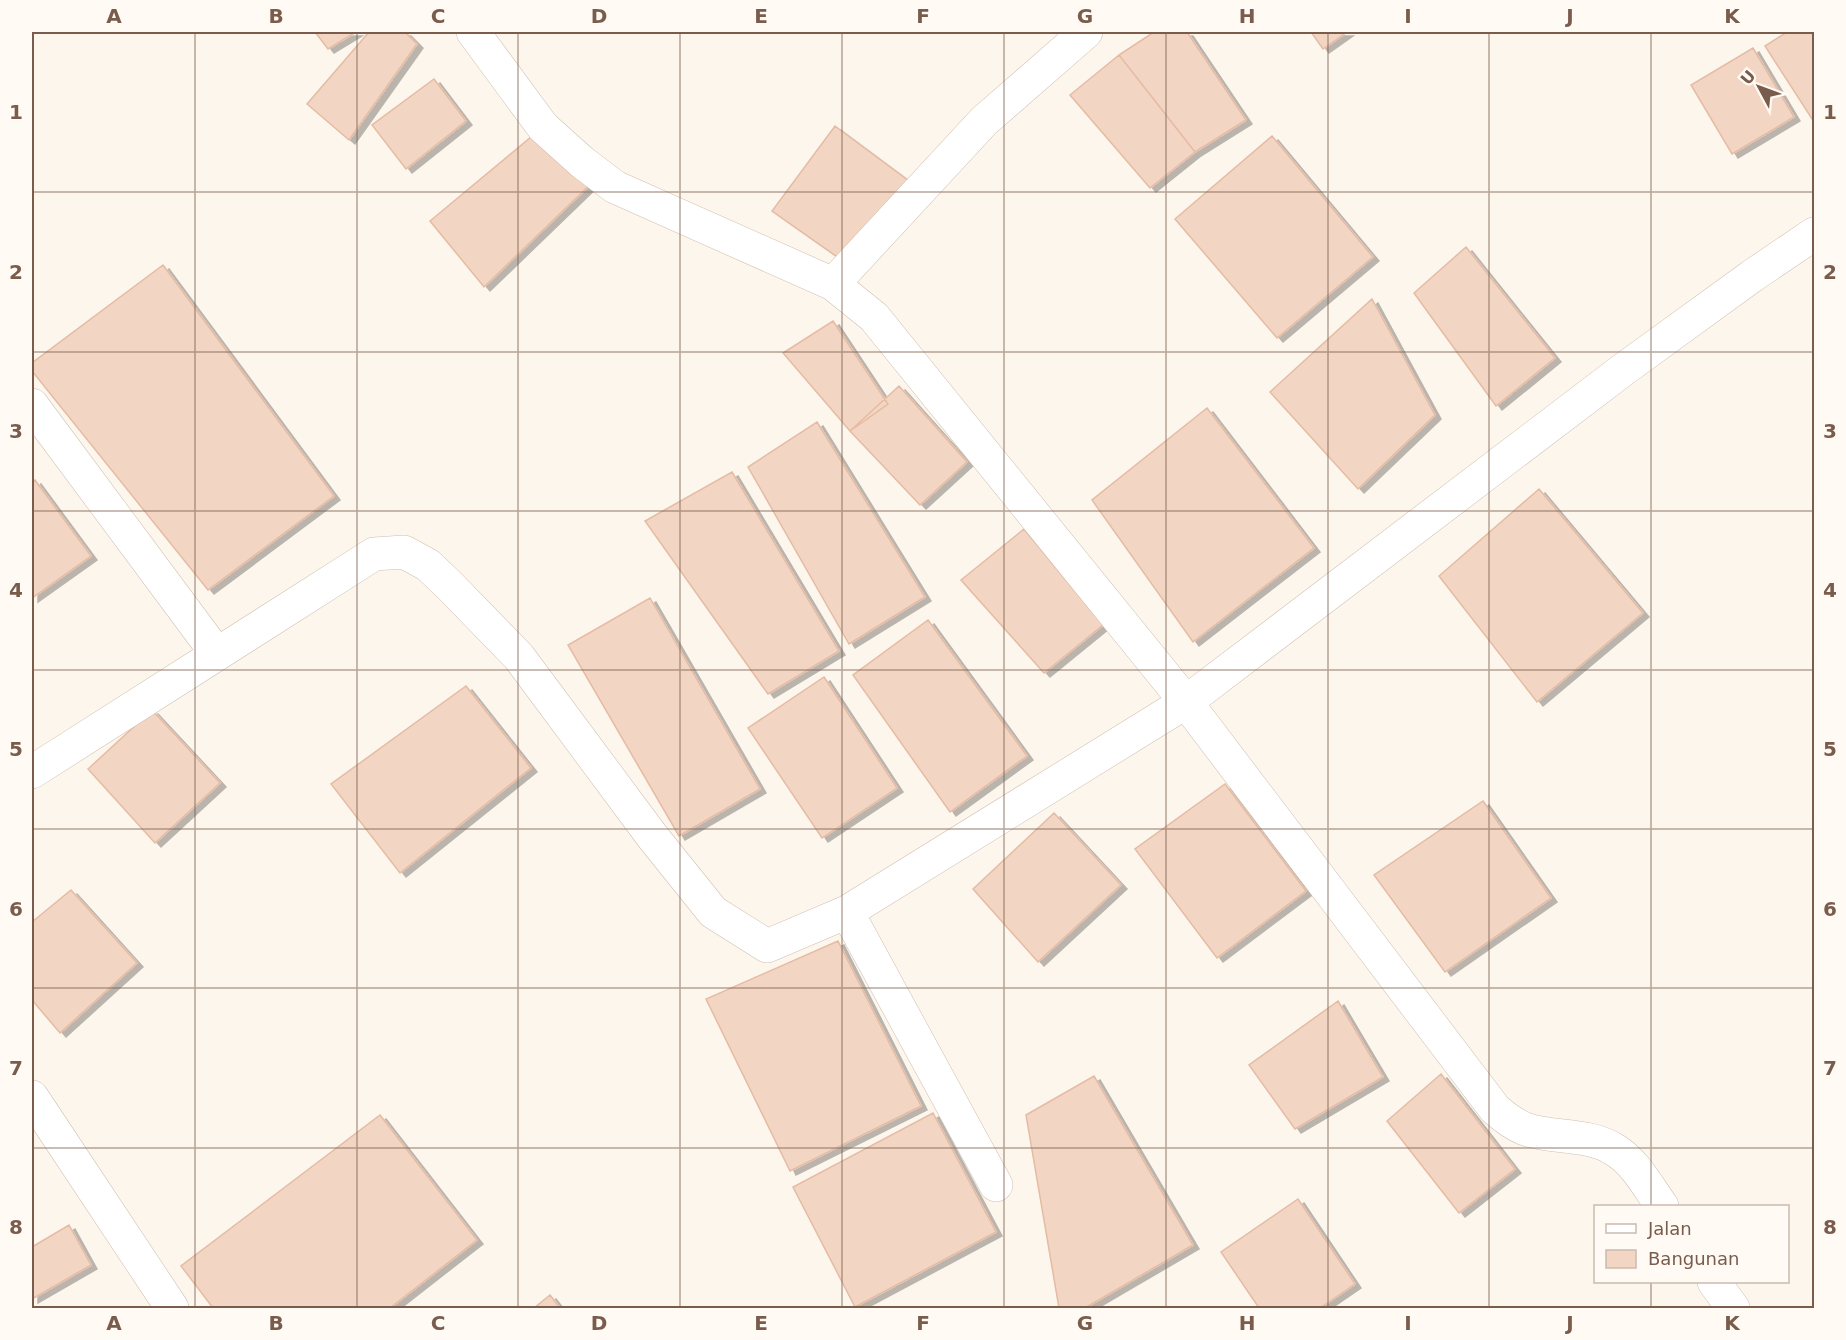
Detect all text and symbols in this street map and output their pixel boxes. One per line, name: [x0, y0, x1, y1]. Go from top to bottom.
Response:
text: A: [106, 4, 122, 28]
text: B: [268, 4, 284, 28]
text: C: [431, 4, 445, 28]
text: D: [591, 4, 607, 28]
text: E: [754, 4, 768, 28]
text: F: [916, 4, 930, 28]
text: G: [1077, 4, 1093, 28]
text: H: [1239, 4, 1255, 28]
text: I: [1404, 4, 1412, 28]
text: J: [1564, 4, 1574, 28]
text: K: [1724, 4, 1741, 28]
north arrow: [1729, 57, 1789, 117]
text: U: [1737, 66, 1759, 89]
text: 1: [9, 100, 23, 124]
text: 1: [1823, 100, 1837, 124]
text: 2: [9, 260, 23, 284]
text: 2: [1823, 260, 1837, 284]
text: 3: [9, 419, 23, 443]
text: 3: [1823, 419, 1837, 443]
text: 4: [9, 578, 23, 602]
text: 4: [1823, 578, 1837, 602]
text: 5: [9, 737, 23, 761]
text: 5: [1823, 737, 1837, 761]
text: 6: [9, 897, 23, 921]
text: 6: [1823, 897, 1837, 921]
text: 7: [9, 1056, 23, 1080]
text: 7: [1823, 1056, 1837, 1080]
legend: [1594, 1205, 1789, 1283]
text: 8: [9, 1215, 23, 1239]
text: 8: [1823, 1215, 1837, 1239]
text: Jalan: [1647, 1218, 1692, 1239]
text: Bangunan: [1648, 1248, 1739, 1269]
text: A: [106, 1311, 122, 1335]
text: B: [268, 1311, 284, 1335]
text: C: [431, 1311, 445, 1335]
text: D: [591, 1311, 607, 1335]
text: E: [754, 1311, 768, 1335]
text: F: [916, 1311, 930, 1335]
text: G: [1077, 1311, 1093, 1335]
text: H: [1239, 1311, 1255, 1335]
text: I: [1404, 1311, 1412, 1335]
text: J: [1564, 1311, 1574, 1335]
text: K: [1724, 1311, 1741, 1335]

